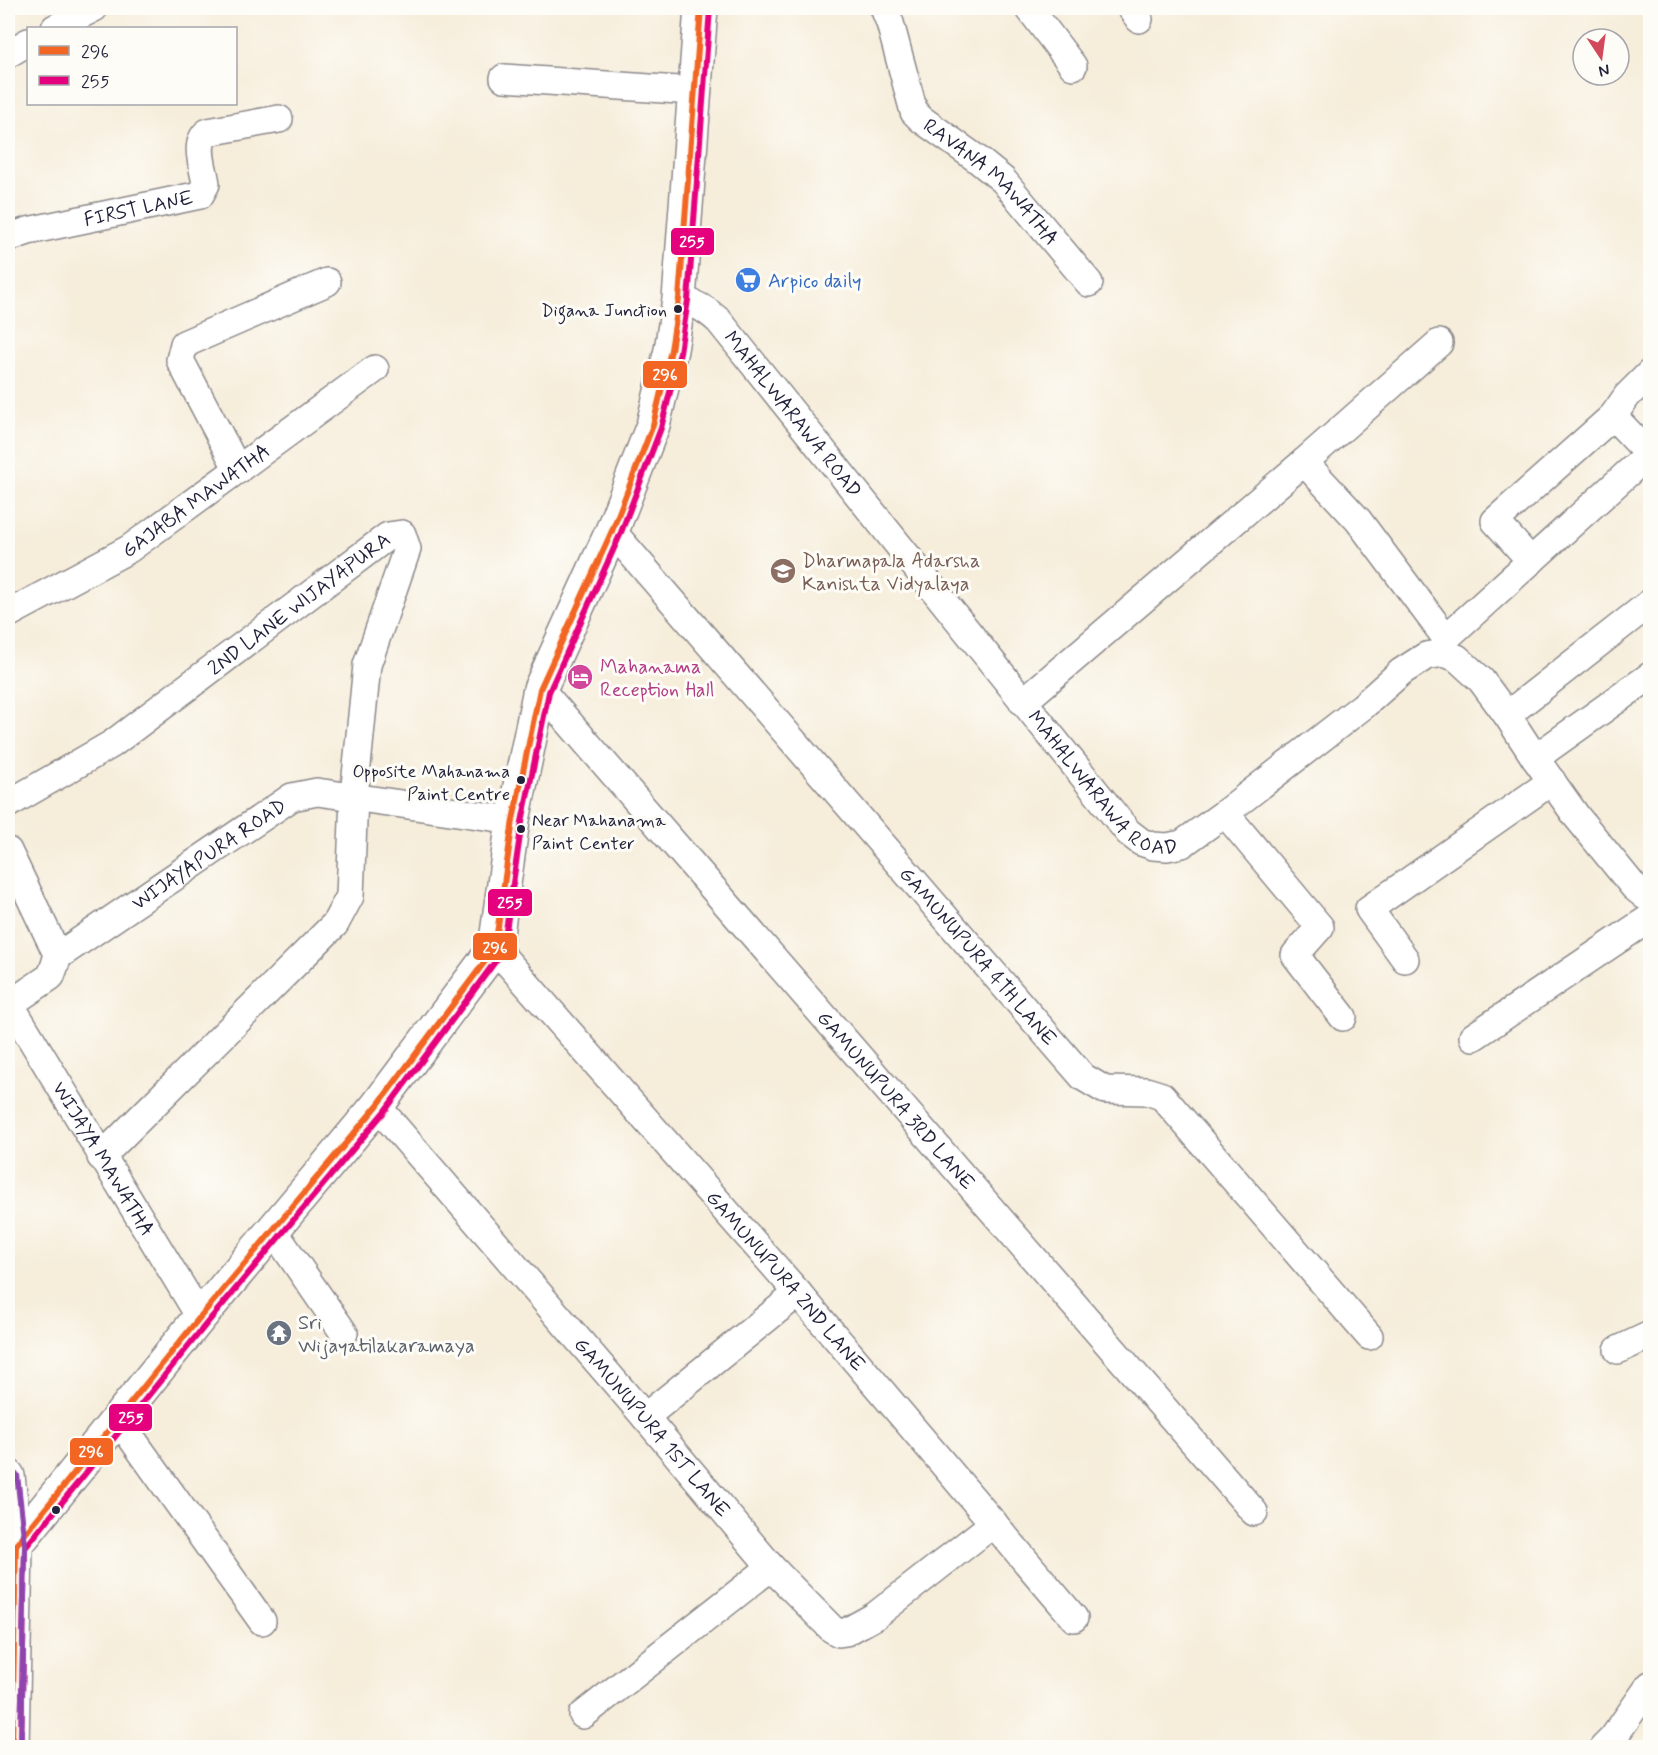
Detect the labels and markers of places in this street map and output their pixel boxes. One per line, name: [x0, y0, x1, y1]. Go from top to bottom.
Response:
supermarket icon: Arpico daily: [733, 265, 763, 295]
place label: Arpico daily: [768, 268, 862, 295]
place label: Digana Junction: [541, 299, 667, 325]
marker: Digana Junction: [672, 303, 684, 315]
place label: Dharmapala Adarsha Kanishta Vidyalaya: [802, 548, 980, 598]
school or university icon: Dharmapala Adarsha Kanishta Vidyalaya: [768, 556, 798, 586]
place label: Mahanama Reception Hall: [600, 654, 715, 704]
hotel icon: Mahanama Reception Hall: [565, 662, 595, 692]
place label: Opposite Mahanama Paint Centre: [352, 760, 510, 807]
marker: Opposite Mahanama Paint Centre: [515, 774, 527, 786]
place label: Near Mahanama Paint Center: [532, 809, 666, 856]
marker: Near Mahanama Paint Center: [515, 823, 527, 835]
place label: Sri Wijayatilakaramaya: [298, 1310, 475, 1360]
temple icon: Sri Wijayatilakaramaya: [264, 1318, 294, 1348]
unlabelled marker: [50, 1504, 62, 1516]

